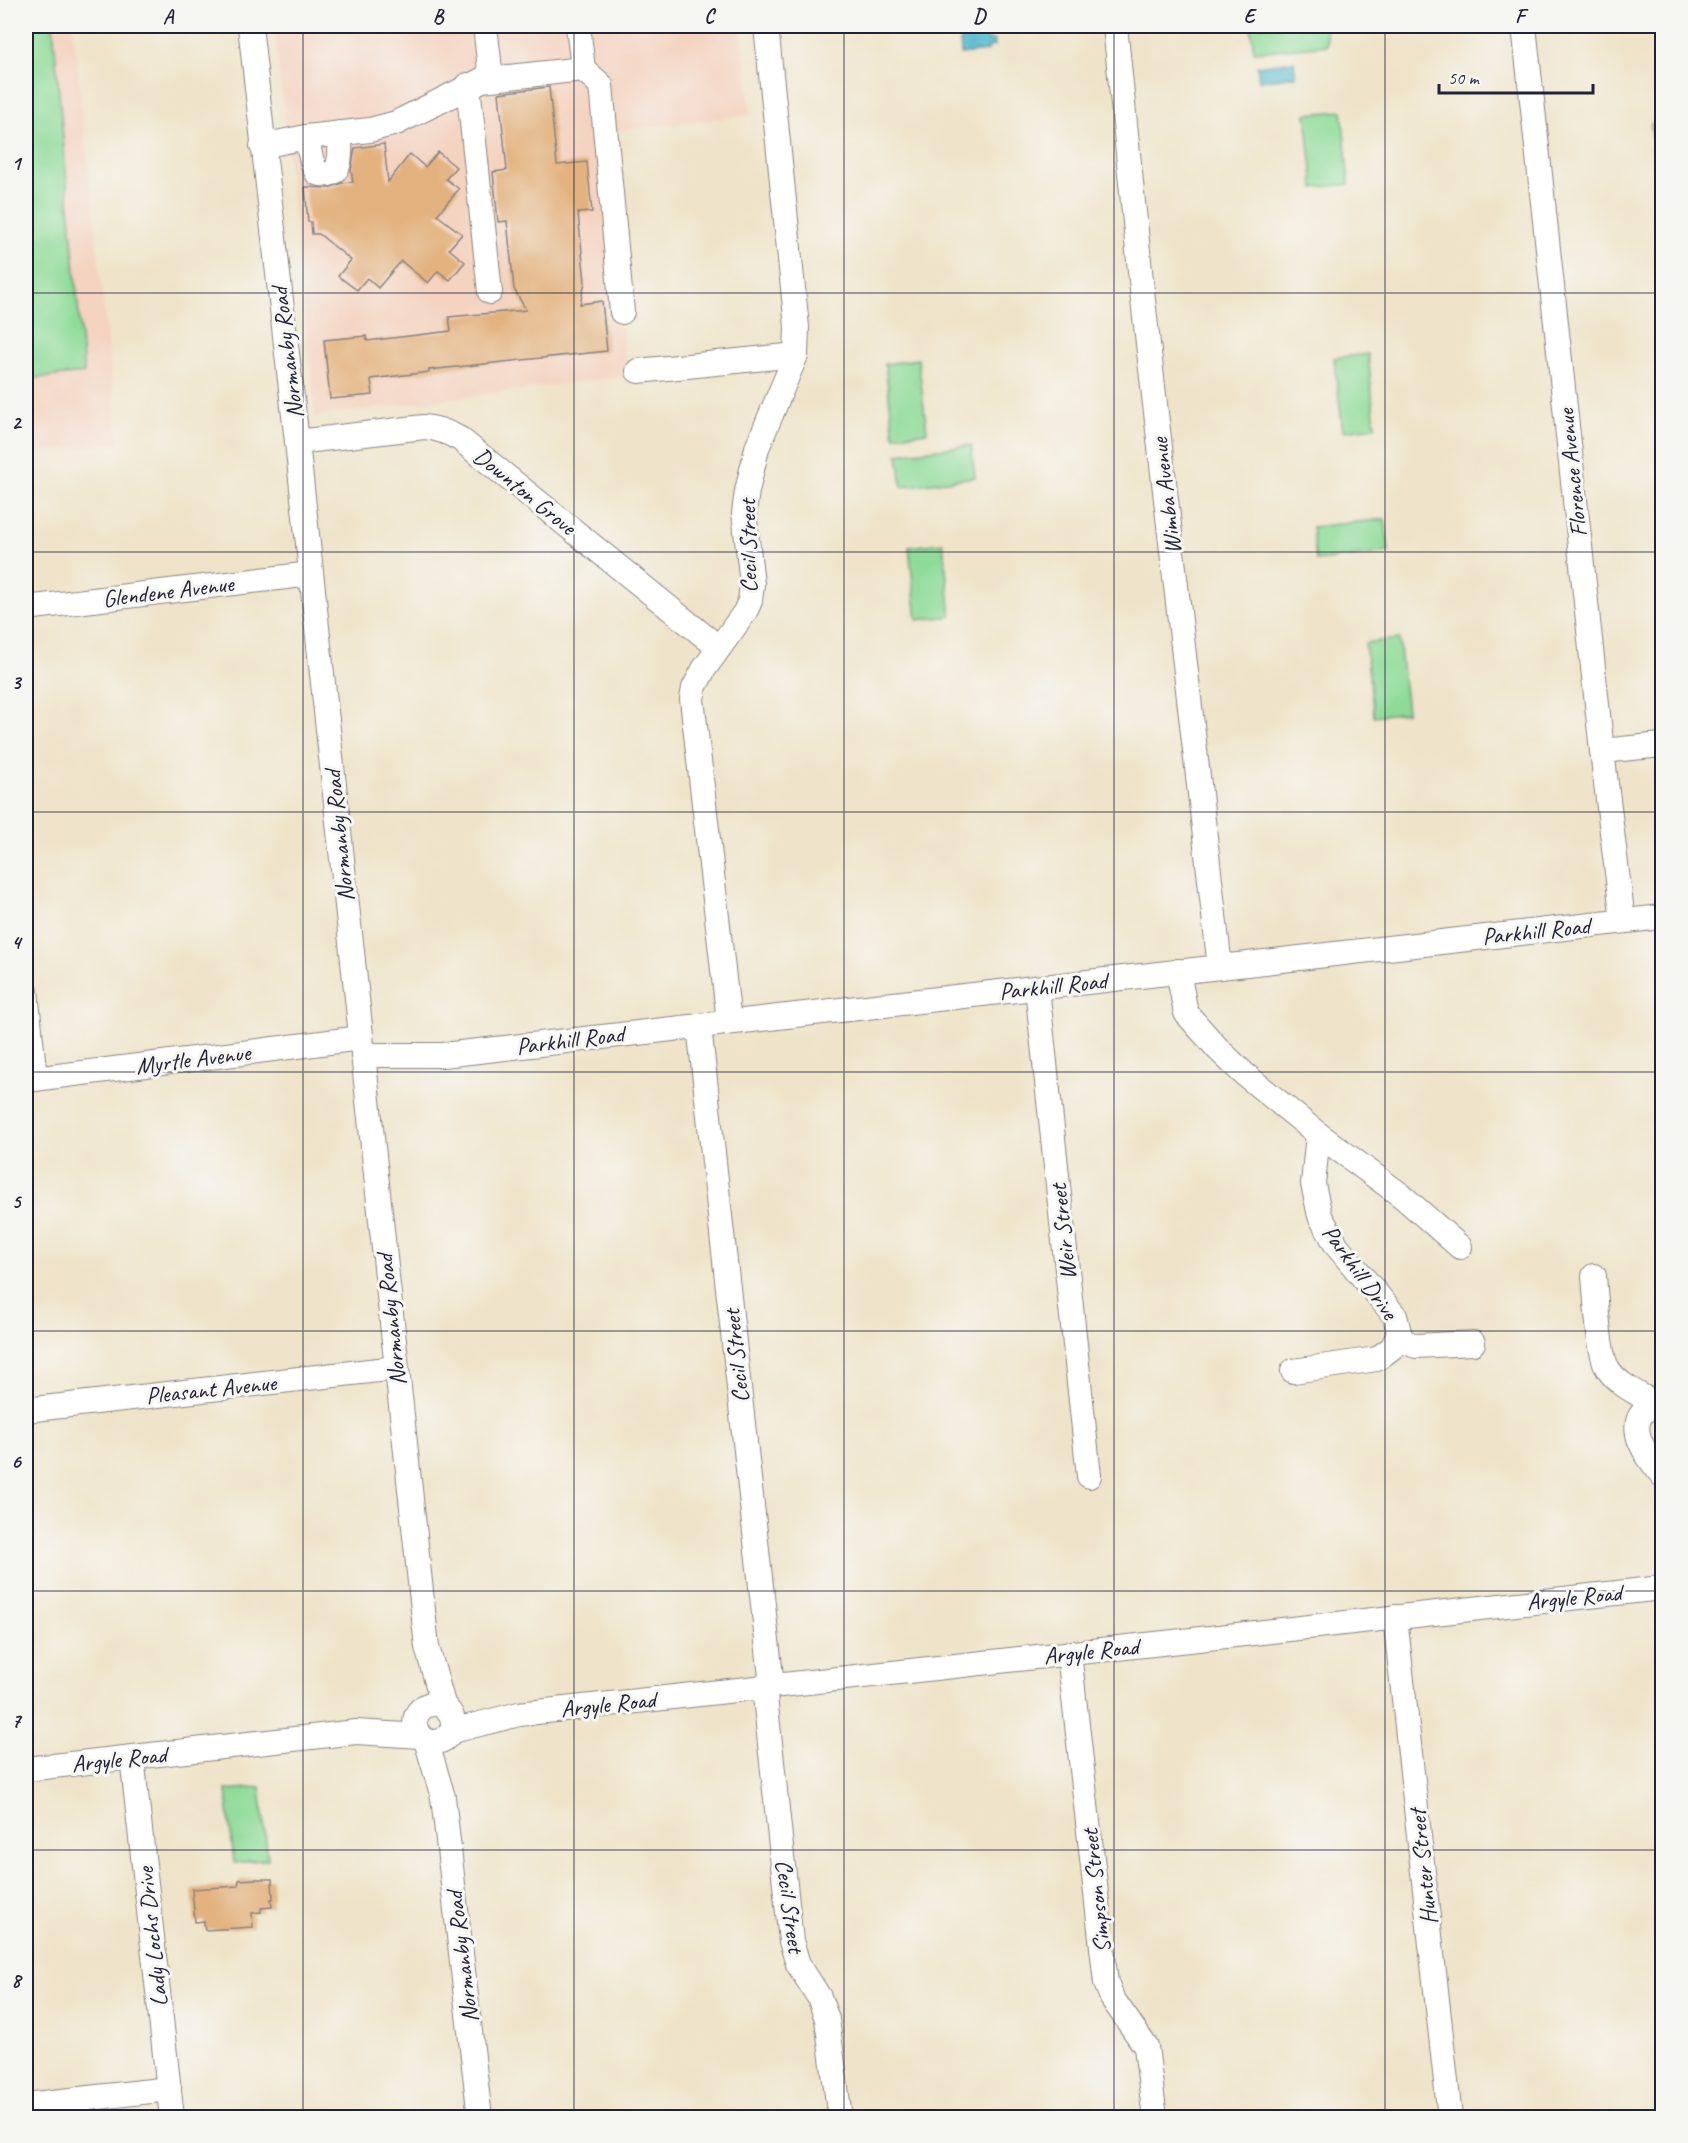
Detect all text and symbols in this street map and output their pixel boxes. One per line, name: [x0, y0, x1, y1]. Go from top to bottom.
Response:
text: A: [163, 4, 175, 29]
text: B: [433, 4, 445, 29]
text: C: [704, 4, 716, 29]
text: D: [973, 4, 987, 29]
text: E: [1244, 4, 1258, 29]
text: F: [1515, 4, 1529, 29]
scale bar: [1439, 57, 1594, 95]
text: 50 m: [1448, 67, 1481, 89]
text: 1: [12, 151, 23, 176]
street label: Normanby Road: [264, 282, 310, 420]
street label: Florence Avenue: [1550, 405, 1594, 538]
text: 2: [12, 410, 23, 435]
street label: Wimba Avenue: [1144, 434, 1188, 556]
street label: Downton Grove: [468, 441, 584, 543]
street label: Cecil Street: [732, 497, 764, 593]
street label: Glendene Avenue: [101, 568, 237, 614]
text: 3: [12, 670, 23, 695]
street label: Normanby Road: [317, 765, 361, 903]
street label: Parkhill Road: [1481, 910, 1595, 952]
text: 4: [12, 930, 24, 955]
street label: Parkhill Road: [998, 965, 1112, 1007]
street label: Parkhill Road: [514, 1018, 629, 1061]
street label: Myrtle Avenue: [134, 1037, 254, 1081]
street label: Weir Street: [1043, 1181, 1083, 1281]
text: 5: [12, 1189, 23, 1214]
street label: Parkhill Drive: [1315, 1219, 1406, 1327]
street label: Normanby Road: [369, 1249, 413, 1387]
street label: Cecil Street: [716, 1306, 756, 1404]
street label: Pleasant Avenue: [144, 1367, 280, 1411]
text: 6: [11, 1449, 22, 1474]
street label: Argyle Road: [1525, 1577, 1626, 1617]
street label: Argyle Road: [1042, 1631, 1143, 1671]
street label: Argyle Road: [559, 1684, 660, 1724]
text: 7: [12, 1708, 23, 1733]
street label: Argyle Road: [70, 1739, 171, 1779]
street label: Hunter Street: [1402, 1805, 1444, 1926]
street label: Simpson Street: [1074, 1826, 1117, 1954]
street label: Cecil Street: [769, 1857, 812, 1957]
street label: Lady Lochs Drive: [130, 1864, 174, 2008]
street label: Normanby Road: [439, 1886, 485, 2024]
text: 8: [12, 1968, 24, 1993]

